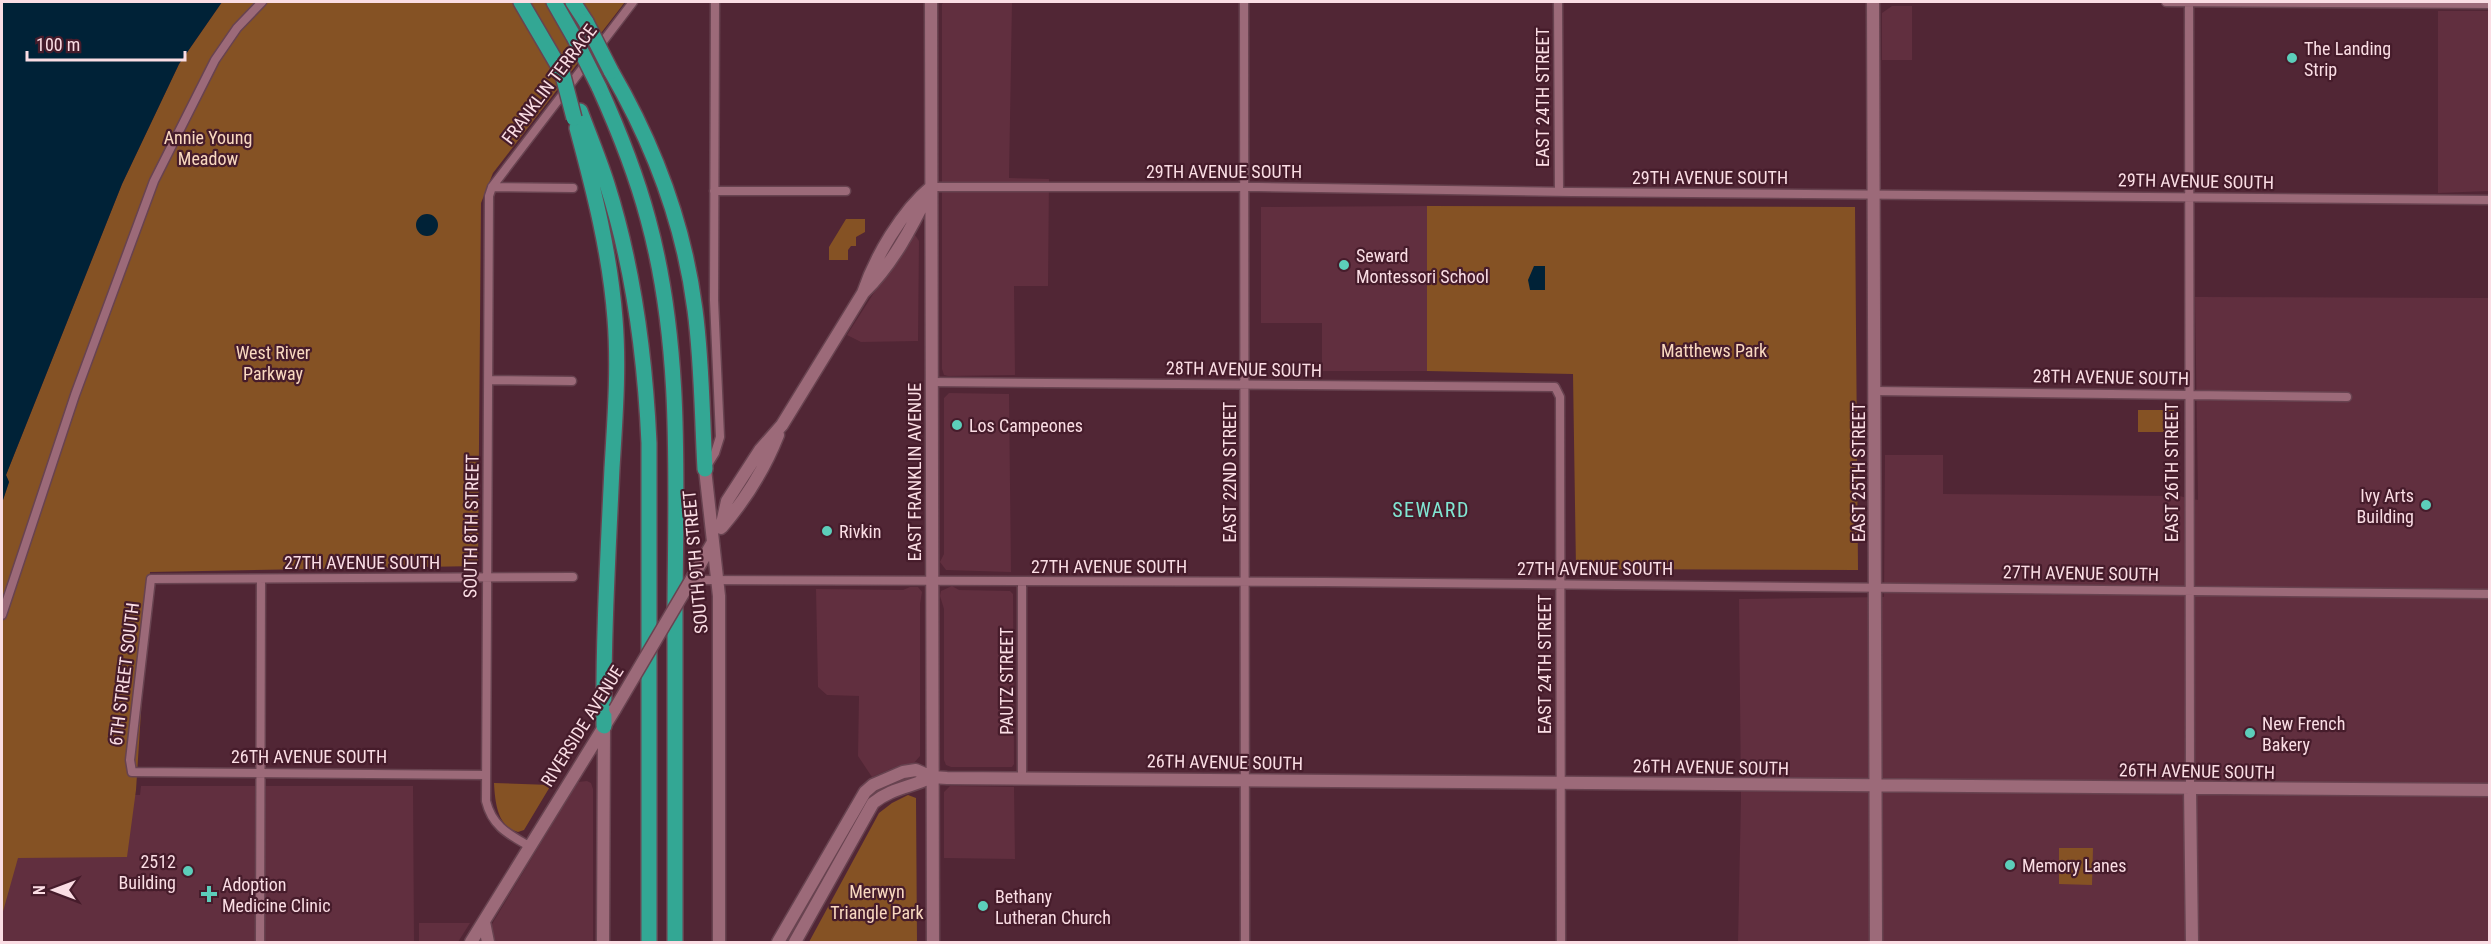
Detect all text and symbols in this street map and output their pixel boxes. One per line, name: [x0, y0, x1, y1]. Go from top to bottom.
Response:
street label: FRANKLIN TERRACE: [497, 20, 601, 148]
scale bar: [27, 24, 184, 62]
street label: EAST 24TH STREET: [1532, 27, 1553, 167]
text: 100 m: [36, 34, 80, 55]
place label: The Landing Strip: [2304, 38, 2391, 80]
marker: The Landing Strip: [2285, 51, 2299, 65]
park label: Annie Young Meadow: [164, 127, 252, 169]
street label: 29TH AVENUE SOUTH: [1146, 161, 1302, 182]
street label: 29TH AVENUE SOUTH: [1632, 167, 1788, 188]
street label: 29TH AVENUE SOUTH: [2118, 169, 2274, 193]
place label: Seward Montessori School: [1356, 245, 1489, 287]
marker: Seward Montessori School: [1337, 258, 1351, 272]
park label: Matthews Park: [1661, 340, 1767, 361]
park label: West River Parkway: [236, 342, 311, 384]
street label: 28TH AVENUE SOUTH: [1166, 357, 1322, 381]
street label: 28TH AVENUE SOUTH: [2033, 365, 2189, 389]
street label: EAST FRANKLIN AVENUE: [904, 383, 925, 561]
street label: EAST 22ND STREET: [1219, 402, 1240, 542]
street label: EAST 25TH STREET: [1848, 402, 1869, 542]
street label: EAST 26TH STREET: [2161, 402, 2182, 542]
place label: Los Campeones: [969, 415, 1083, 436]
marker: Los Campeones: [950, 418, 964, 432]
street label: SOUTH 8TH STREET: [459, 454, 483, 598]
place label: Ivy Arts Building: [2357, 485, 2414, 527]
street label: SOUTH 9TH STREET: [678, 489, 712, 635]
district label: SEWARD: [1392, 498, 1470, 522]
marker: Ivy Arts Building: [2419, 498, 2433, 512]
place label: Rivkin: [839, 521, 881, 542]
marker: Rivkin: [820, 524, 834, 538]
street label: 27TH AVENUE SOUTH: [284, 552, 440, 573]
street label: 27TH AVENUE SOUTH: [1031, 556, 1187, 577]
street label: 27TH AVENUE SOUTH: [1517, 558, 1673, 579]
street label: 27TH AVENUE SOUTH: [2003, 561, 2159, 585]
street label: EAST 24TH STREET: [1534, 594, 1555, 734]
street label: 6TH STREET SOUTH: [105, 601, 143, 747]
street label: PAUTZ STREET: [996, 627, 1017, 735]
street label: RIVERSIDE AVENUE: [536, 662, 628, 790]
place label: New French Bakery: [2262, 713, 2345, 755]
marker: New French Bakery: [2243, 726, 2257, 740]
street label: 26TH AVENUE SOUTH: [231, 746, 387, 767]
street label: 26TH AVENUE SOUTH: [1147, 750, 1303, 774]
street label: 26TH AVENUE SOUTH: [1633, 755, 1789, 779]
street label: 26TH AVENUE SOUTH: [2119, 759, 2275, 783]
place label: 2512 Building: [119, 851, 176, 893]
place label: Memory Lanes: [2022, 855, 2126, 876]
marker: Memory Lanes: [2003, 858, 2017, 872]
north arrow: [24, 860, 84, 920]
marker: 2512 Building: [181, 864, 195, 878]
place label: Adoption Medicine Clinic: [222, 874, 330, 916]
park label: Merwyn Triangle Park: [830, 881, 924, 923]
text: N: [30, 885, 49, 895]
marker: Adoption Medicine Clinic: [200, 885, 218, 903]
place label: Bethany Lutheran Church: [995, 886, 1111, 928]
marker: Bethany Lutheran Church: [976, 899, 990, 913]

